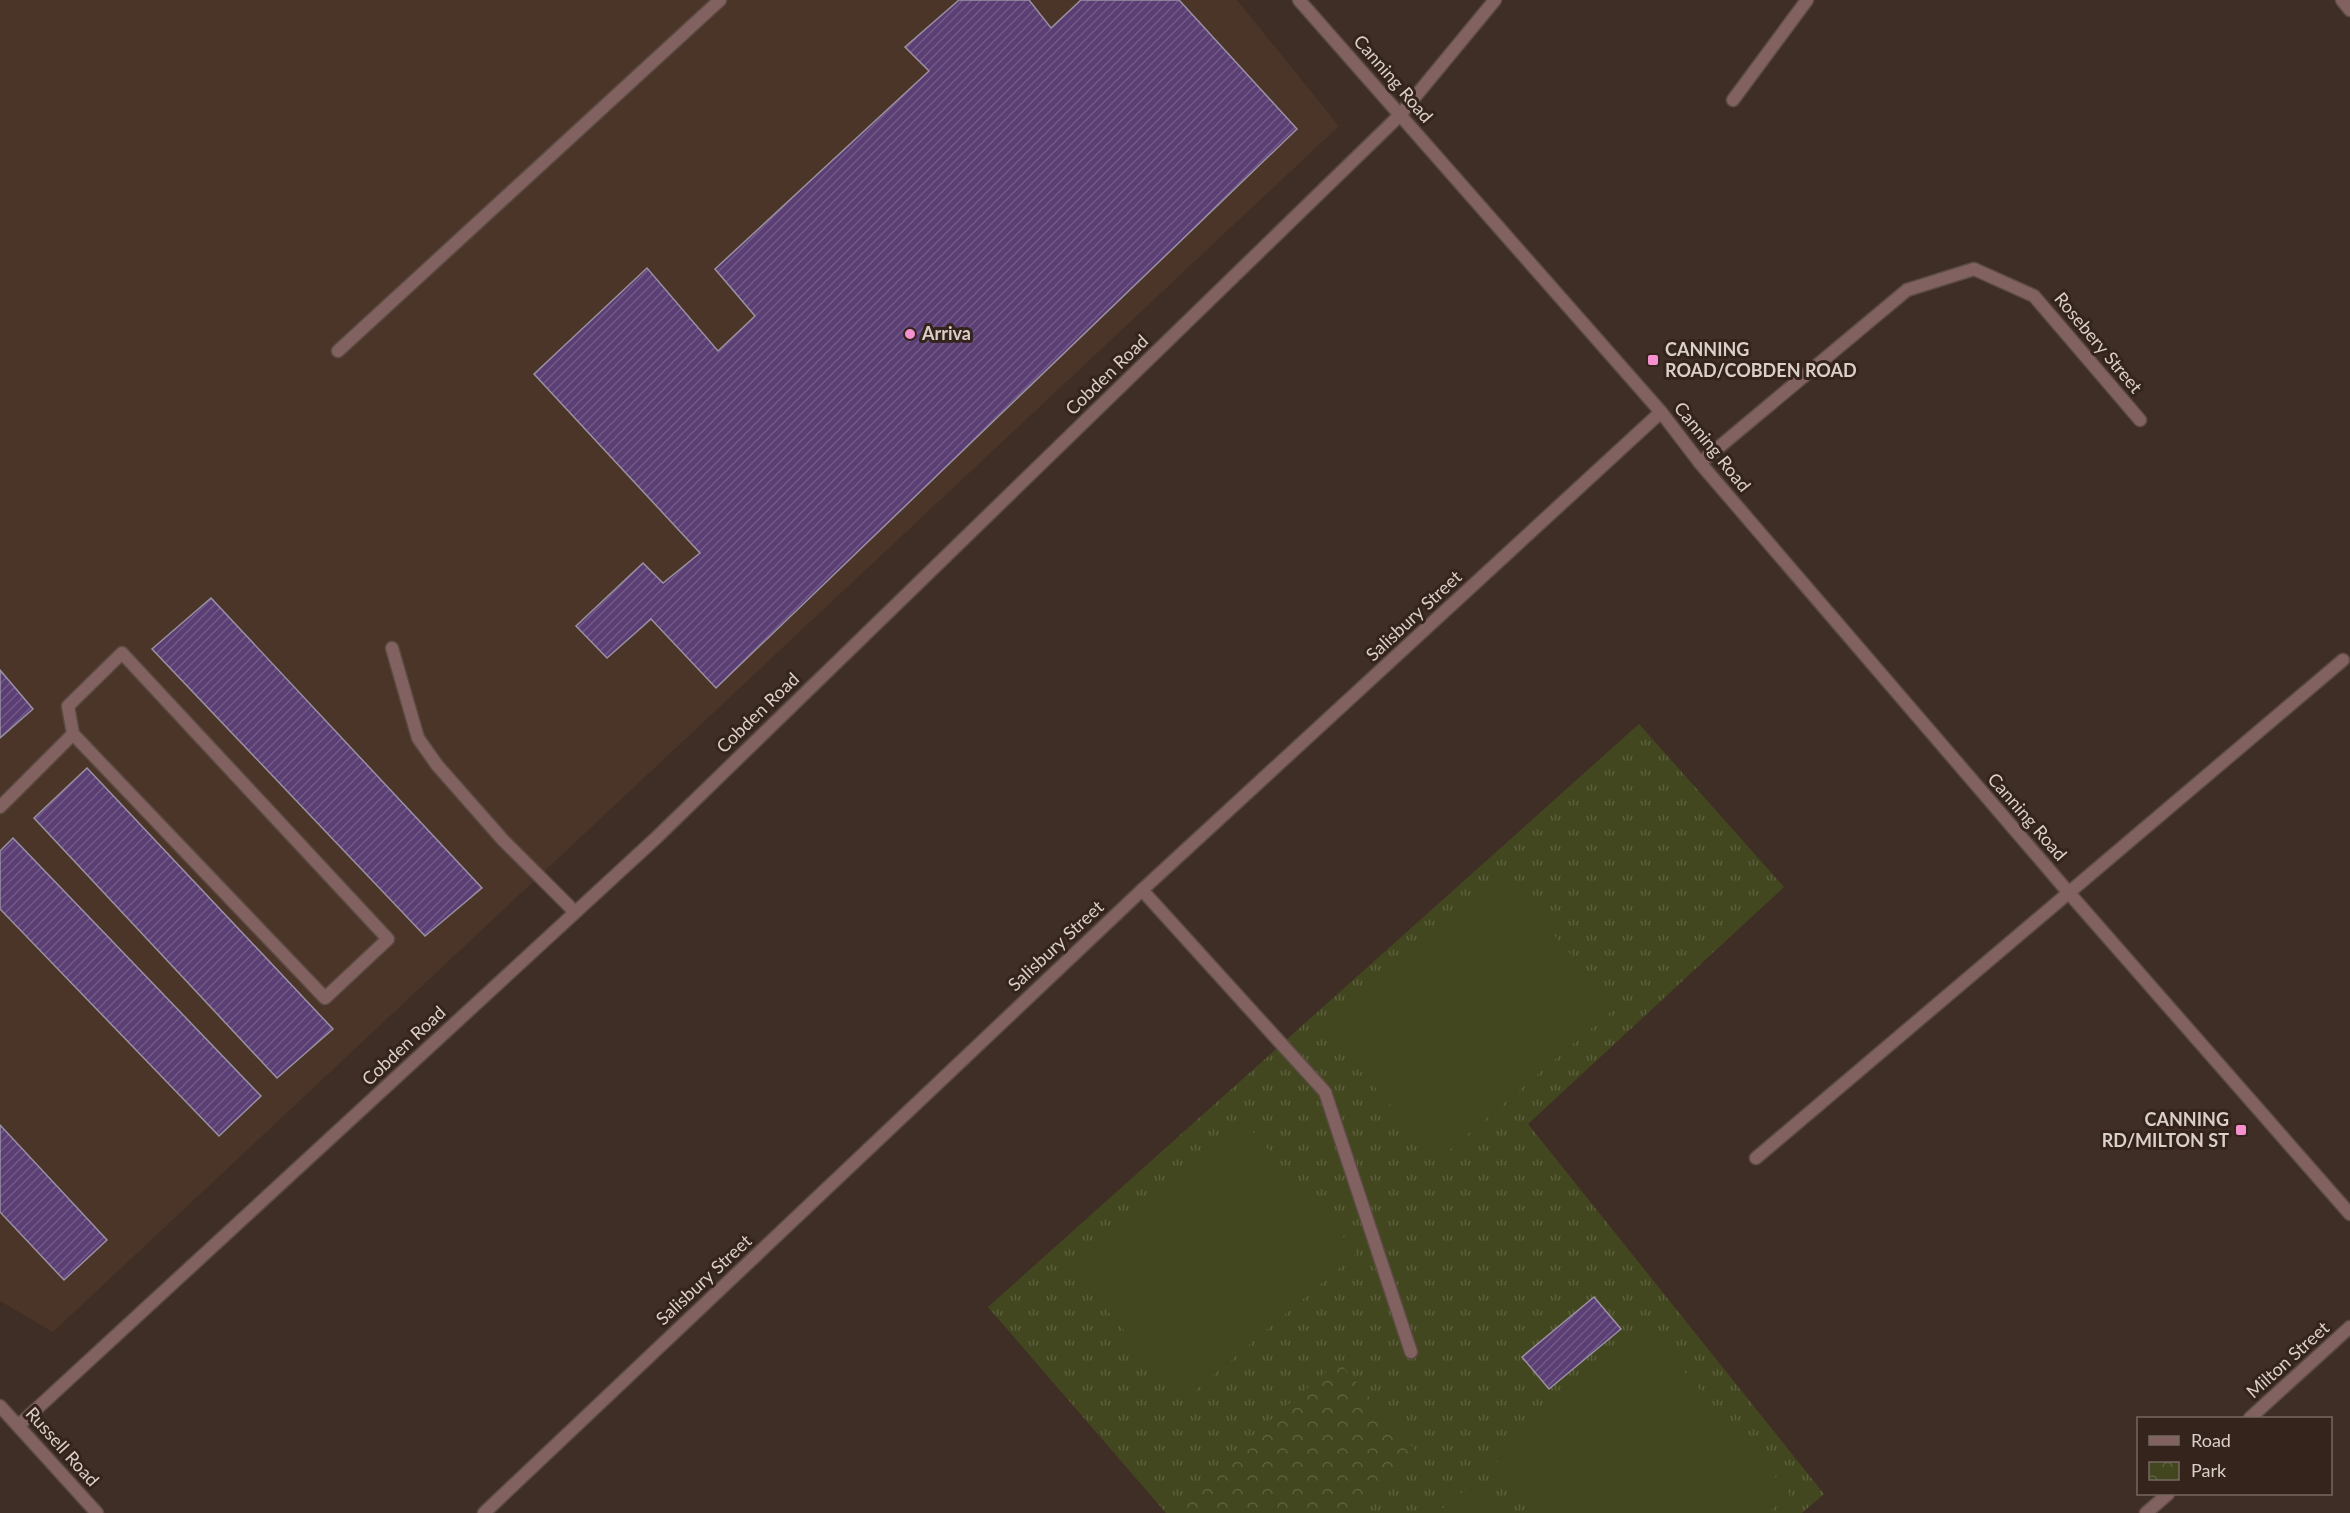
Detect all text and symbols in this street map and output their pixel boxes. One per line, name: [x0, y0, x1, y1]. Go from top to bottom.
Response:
street label: Canning Road: [1350, 30, 1438, 127]
street label: Rosebery Street: [2050, 287, 2148, 398]
place label: Arriva: [921, 322, 971, 344]
marker: Arriva: [903, 327, 917, 341]
street label: Cobden Road: [1060, 329, 1152, 419]
place label: CANNING ROAD/COBDEN ROAD: [1665, 338, 1857, 381]
marker: CANNING ROAD/COBDEN ROAD: [1646, 353, 1660, 367]
street label: Canning Road: [1670, 397, 1756, 496]
street label: Salisbury Street: [1361, 565, 1466, 665]
street label: Cobden Road: [711, 667, 803, 757]
street label: Canning Road: [1984, 768, 2072, 865]
street label: Salisbury Street: [1003, 895, 1108, 995]
street label: Cobden Road: [357, 1001, 450, 1090]
place label: CANNING RD/MILTON ST: [2102, 1108, 2229, 1151]
marker: CANNING RD/MILTON ST: [2234, 1123, 2248, 1137]
street label: Salisbury Street: [651, 1229, 756, 1329]
street label: Milton Street: [2241, 1316, 2334, 1402]
street label: Russell Road: [21, 1402, 104, 1491]
legend: [2137, 1417, 2332, 1495]
text: Road: [2191, 1429, 2231, 1451]
text: Park: [2191, 1459, 2227, 1481]

